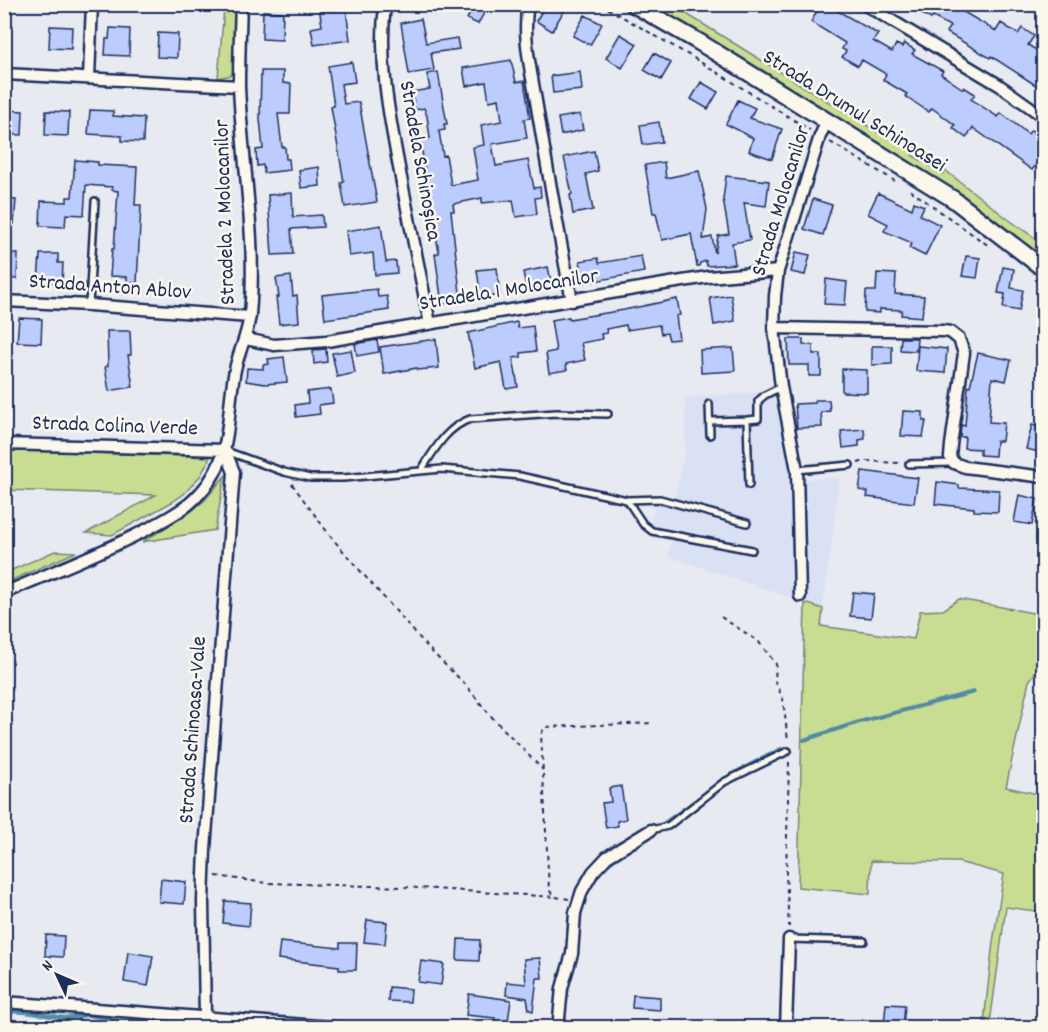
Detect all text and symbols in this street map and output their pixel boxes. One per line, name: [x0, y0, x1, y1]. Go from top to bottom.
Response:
street label: Strada Drumul Schinoasei: [756, 43, 952, 181]
street label: Stradela Schinoșica: [390, 79, 448, 244]
street label: Stradela 2 Molocanilor: [207, 118, 245, 305]
street label: Strada Molocanilor: [744, 121, 820, 280]
street label: Stradela 1 Molocanilor: [417, 261, 602, 320]
street label: Strada Anton Ablov: [28, 267, 192, 309]
street label: Strada Colina Verde: [32, 409, 198, 445]
street label: Strada Schinoasa-Vale: [172, 635, 216, 825]
north arrow: [27, 945, 87, 1005]
text: N: [37, 955, 59, 977]

